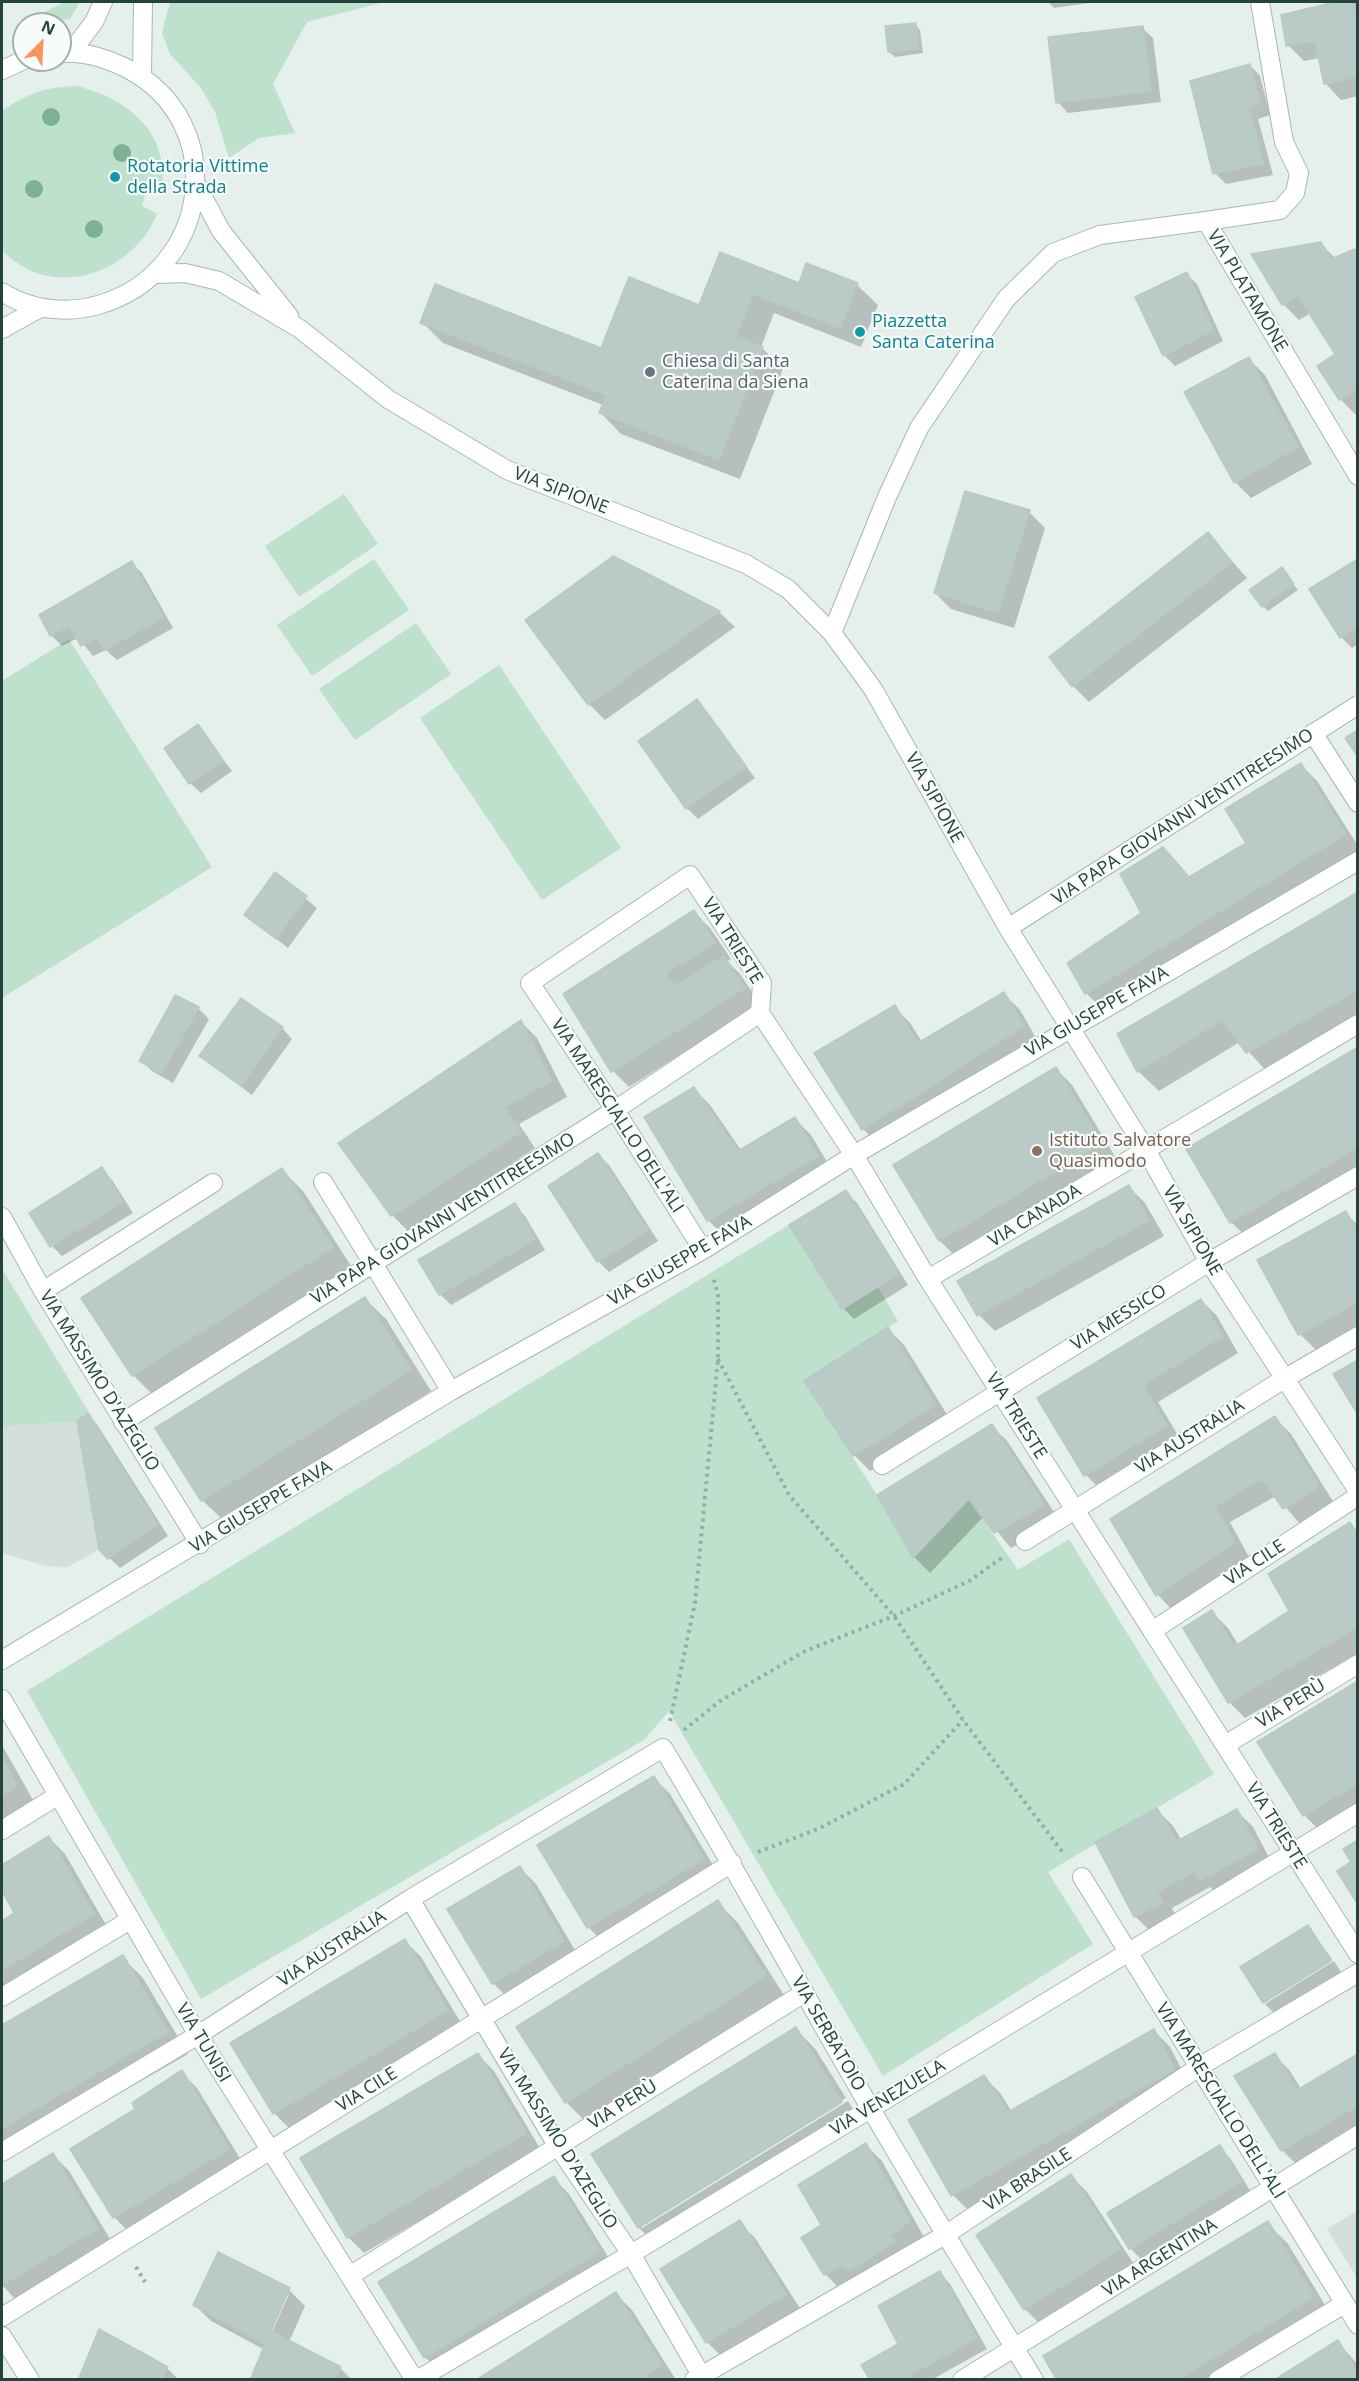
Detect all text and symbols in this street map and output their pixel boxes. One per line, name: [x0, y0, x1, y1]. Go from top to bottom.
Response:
north arrow: [12, 12, 72, 72]
text: N: [38, 15, 59, 40]
place label: Rotatoria Vittime della Strada: [127, 156, 269, 198]
marker: Rotatoria Vittime della Strada: [108, 170, 122, 184]
street label: VIA PLATAMONE: [1202, 226, 1292, 356]
place label: Piazzetta Santa Caterina: [872, 311, 995, 354]
marker: Piazzetta Santa Caterina: [853, 325, 867, 339]
place label: Chiesa di Santa Caterina da Siena: [662, 351, 809, 394]
marker: Chiesa di Santa Caterina da Siena: [643, 365, 657, 379]
street label: VIA SIPIONE: [510, 463, 612, 519]
street label: VIA PAPA GIOVANNI VENTITREESIMO: [1048, 724, 1318, 910]
street label: VIA SIPIONE: [900, 749, 968, 847]
street label: VIA TRIESTE: [697, 894, 767, 988]
street label: VIA GIUSEPPE FAVA: [1021, 962, 1173, 1062]
street label: VIA MARESCIALLO DELL'ALI: [546, 1015, 688, 1217]
street label: VIA PAPA GIOVANNI VENTITREESIMO: [307, 1128, 579, 1310]
place label: Istituto Salvatore Quasimodo: [1049, 1130, 1191, 1172]
marker: Istituto Salvatore Quasimodo: [1030, 1144, 1044, 1158]
street label: VIA CANADA: [985, 1180, 1085, 1252]
street label: VIA SIPIONE: [1158, 1182, 1226, 1280]
street label: VIA GIUSEPPE FAVA: [604, 1211, 756, 1311]
street label: VIA MESSICO: [1067, 1280, 1171, 1356]
street label: VIA MASSIMO D'AZEGLIO: [34, 1287, 164, 1475]
street label: VIA TRIESTE: [981, 1369, 1051, 1463]
street label: VIA AUSTRALIA: [1132, 1395, 1248, 1479]
street label: VIA GIUSEPPE FAVA: [186, 1456, 336, 1558]
street label: VIA CILE: [1221, 1536, 1289, 1590]
street label: VIA PERÙ: [1252, 1675, 1330, 1733]
street label: VIA TRIESTE: [1241, 1779, 1311, 1873]
street label: VIA AUSTRALIA: [274, 1906, 390, 1992]
street label: VIA SERBATOIO: [786, 1973, 870, 2095]
street label: VIA MARESCIALLO DELL'ALI: [1151, 1999, 1289, 2203]
street label: VIA TUNISI: [171, 2000, 235, 2086]
street label: VIA MASSIMO D'AZEGLIO: [492, 2045, 622, 2233]
street label: VIA VENEZUELA: [827, 2055, 949, 2141]
street label: VIA CILE: [333, 2063, 401, 2117]
street label: VIA PERÙ: [585, 2075, 661, 2135]
street label: VIA BRASILE: [980, 2144, 1076, 2216]
street label: VIA ARGENTINA: [1099, 2214, 1221, 2302]

